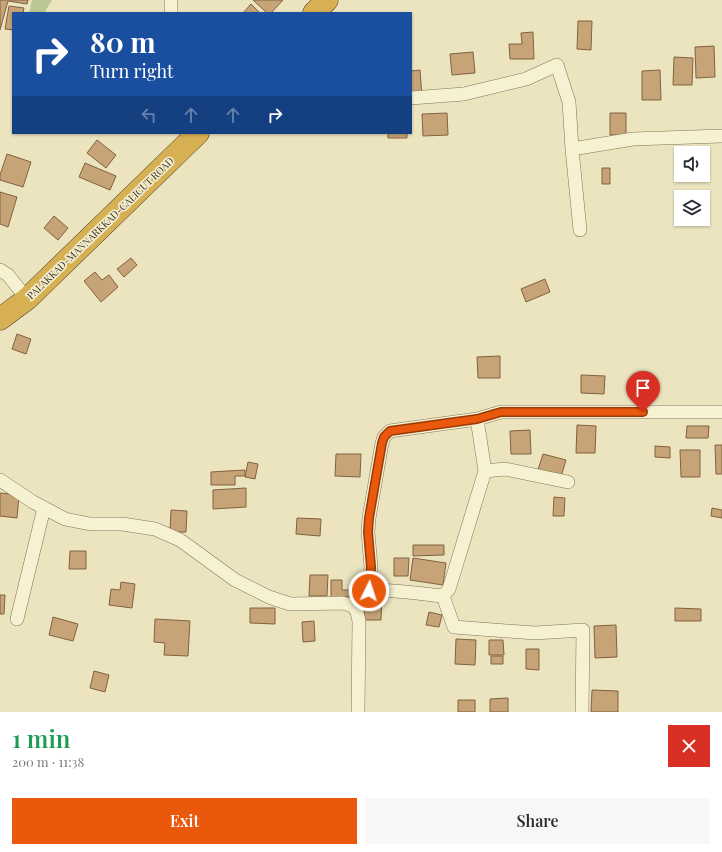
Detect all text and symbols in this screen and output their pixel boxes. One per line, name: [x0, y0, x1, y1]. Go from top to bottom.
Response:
text: 80 m: [90, 23, 156, 60]
icon: right: [24, 28, 76, 80]
text: Turn right: [90, 59, 173, 83]
icon: left: [138, 104, 160, 126]
icon: ahead: [180, 104, 202, 126]
icon: ahead: [222, 104, 244, 126]
icon: right: [264, 104, 286, 126]
map controls: [674, 146, 710, 226]
button: sound: [674, 146, 710, 182]
street label: PALAKKAD-MANNARKKAD-CALICUT ROAD: [23, 154, 177, 302]
button: layers: [674, 190, 710, 226]
pin: [626, 371, 660, 412]
icon: arrive: [632, 377, 654, 399]
position arrow: [348, 570, 390, 612]
text: 1 min: [12, 722, 70, 754]
button: close: [668, 725, 710, 767]
text: 200 m · 11:38: [12, 753, 84, 770]
button: Exit: [12, 798, 357, 844]
button: Share: [365, 798, 710, 844]

